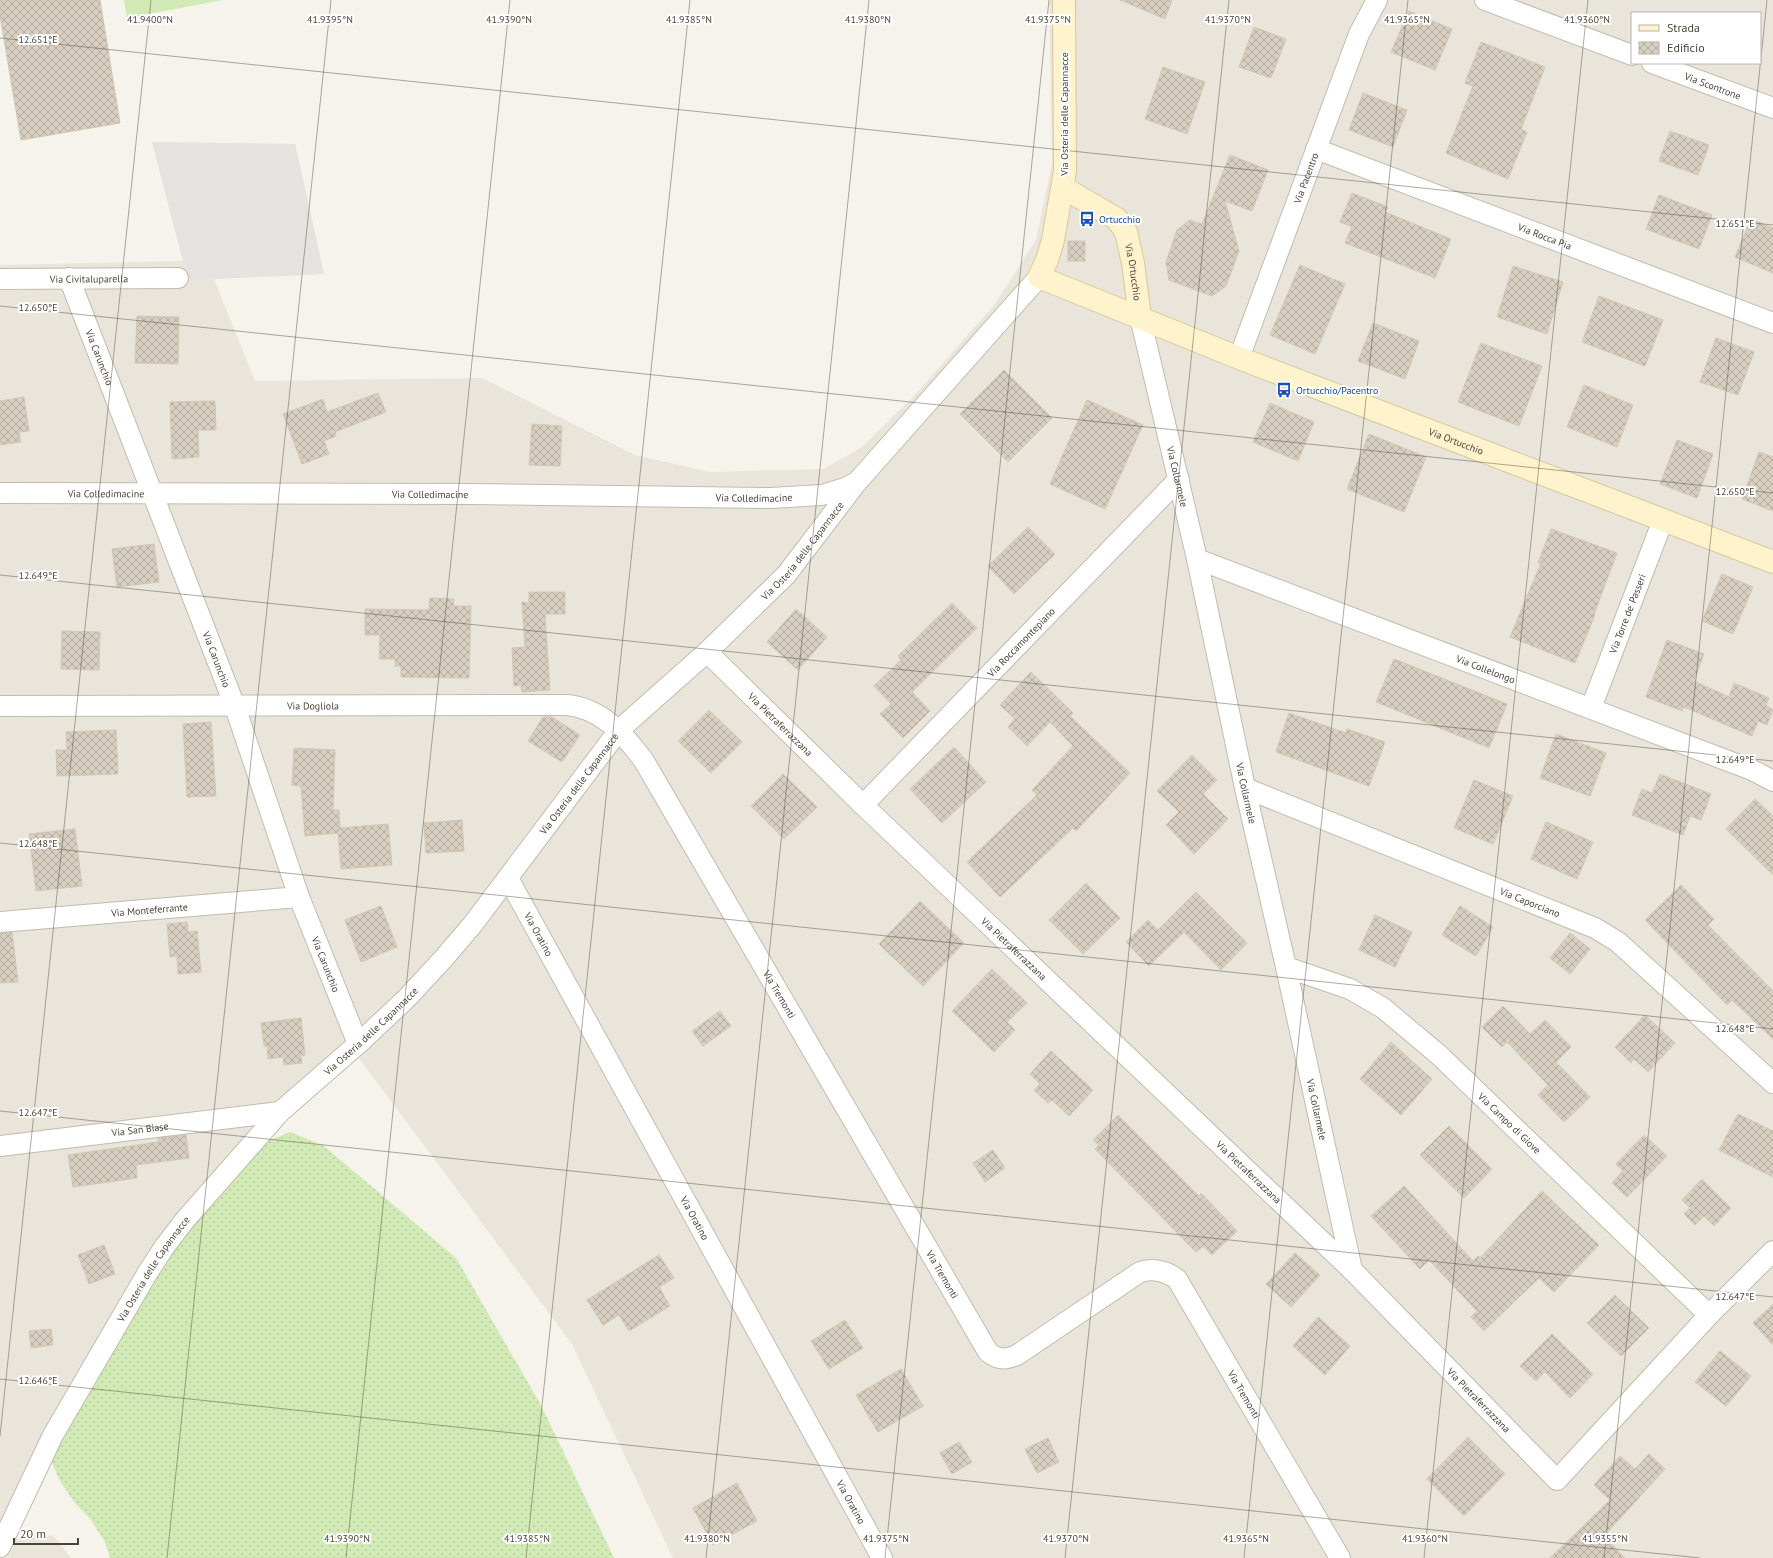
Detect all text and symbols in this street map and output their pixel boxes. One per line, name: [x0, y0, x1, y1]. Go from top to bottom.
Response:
legend: [1631, 12, 1761, 64]
text: 41.9400°N: [127, 13, 173, 26]
text: 41.9395°N: [307, 13, 353, 26]
text: 41.9390°N: [486, 13, 532, 26]
text: 41.9385°N: [666, 13, 712, 26]
text: 41.9380°N: [845, 13, 891, 26]
text: 41.9375°N: [1025, 13, 1071, 26]
text: 41.9370°N: [1205, 13, 1251, 26]
text: 41.9365°N: [1384, 13, 1430, 26]
text: 41.9360°N: [1564, 13, 1610, 26]
text: Strada: [1667, 20, 1700, 35]
text: 12.651°E: [19, 33, 58, 46]
text: Edificio: [1667, 40, 1705, 55]
street label: Via Osteria delle Capannacce: [1058, 52, 1071, 177]
street label: Via Scontrone: [1682, 69, 1743, 102]
street label: Via Pacentro: [1290, 151, 1321, 206]
bus stop icon: Ortucchio: [1078, 210, 1096, 228]
place label: Ortucchio: [1099, 213, 1141, 226]
text: 12.651°E: [1716, 217, 1755, 230]
street label: Via Rocca Pia: [1515, 220, 1574, 252]
street label: Via Ortucchio: [1122, 241, 1144, 301]
street label: Via Civitaluparella: [49, 272, 128, 285]
text: 12.650°E: [19, 301, 58, 314]
street label: Via Carunchio: [83, 327, 116, 387]
bus stop icon: Ortucchio/Pacentro: [1275, 381, 1293, 399]
place label: Ortucchio/Pacentro: [1296, 384, 1378, 397]
street label: Via Ortucchio: [1426, 424, 1485, 457]
street label: Via Collarmele: [1164, 444, 1191, 508]
text: 12.650°E: [1716, 485, 1755, 498]
street label: Via Colledimacine: [67, 487, 144, 500]
street label: Via Colledimacine: [391, 487, 468, 500]
street label: Via Colledimacine: [715, 490, 793, 505]
street label: Via Osteria delle Capannacce: [757, 499, 846, 603]
text: 12.649°E: [19, 569, 58, 582]
street label: Via Torre de' Passeri: [1606, 572, 1648, 656]
street label: Via Roccamontepiano: [984, 604, 1058, 680]
street label: Via Carunchio: [200, 629, 233, 689]
street label: Via Collelongo: [1454, 651, 1517, 686]
street label: Via Pietraferrazzana: [745, 689, 816, 759]
street label: Via Dogliola: [286, 699, 339, 712]
street label: Via Osteria delle Capannacce: [536, 730, 621, 838]
text: 12.649°E: [1716, 753, 1755, 766]
street label: Via Collarmele: [1233, 761, 1259, 825]
text: 12.648°E: [19, 837, 58, 850]
street label: Via Caporciano: [1497, 884, 1562, 920]
street label: Via Monteferrante: [110, 900, 188, 919]
street label: Via Oratino: [521, 909, 556, 958]
street label: Via Pietraferrazzana: [978, 914, 1050, 983]
street label: Via Carunchio: [309, 934, 343, 994]
street label: Via Tremonti: [760, 967, 799, 1021]
street label: Via Osteria delle Capannacce: [320, 984, 421, 1078]
text: 12.648°E: [1716, 1022, 1755, 1035]
street label: Via Collarmele: [1304, 1077, 1330, 1141]
street label: Via Campo di Giove: [1475, 1089, 1544, 1156]
text: 12.647°E: [19, 1106, 58, 1119]
street label: Via San Biase: [110, 1119, 169, 1139]
street label: Via Pietraferrazzana: [1213, 1137, 1284, 1206]
street label: Via Oratino: [677, 1193, 712, 1242]
street label: Via Osteria delle Capannacce: [113, 1213, 192, 1325]
street label: Via Tremonti: [923, 1247, 962, 1301]
text: 12.647°E: [1716, 1290, 1755, 1303]
street label: Via Pietraferrazzana: [1444, 1364, 1513, 1435]
street label: Via Tremonti: [1225, 1367, 1264, 1421]
text: 12.646°E: [19, 1374, 58, 1387]
street label: Via Oratino: [833, 1477, 868, 1526]
scale bar: [14, 1520, 78, 1546]
text: 20 m: [20, 1526, 46, 1541]
text: 41.9390°N: [324, 1532, 370, 1545]
text: 41.9385°N: [504, 1532, 550, 1545]
text: 41.9380°N: [684, 1532, 730, 1545]
text: 41.9375°N: [863, 1532, 909, 1545]
text: 41.9370°N: [1043, 1532, 1089, 1545]
text: 41.9365°N: [1223, 1532, 1269, 1545]
text: 41.9360°N: [1402, 1532, 1448, 1545]
text: 41.9355°N: [1582, 1532, 1628, 1545]

